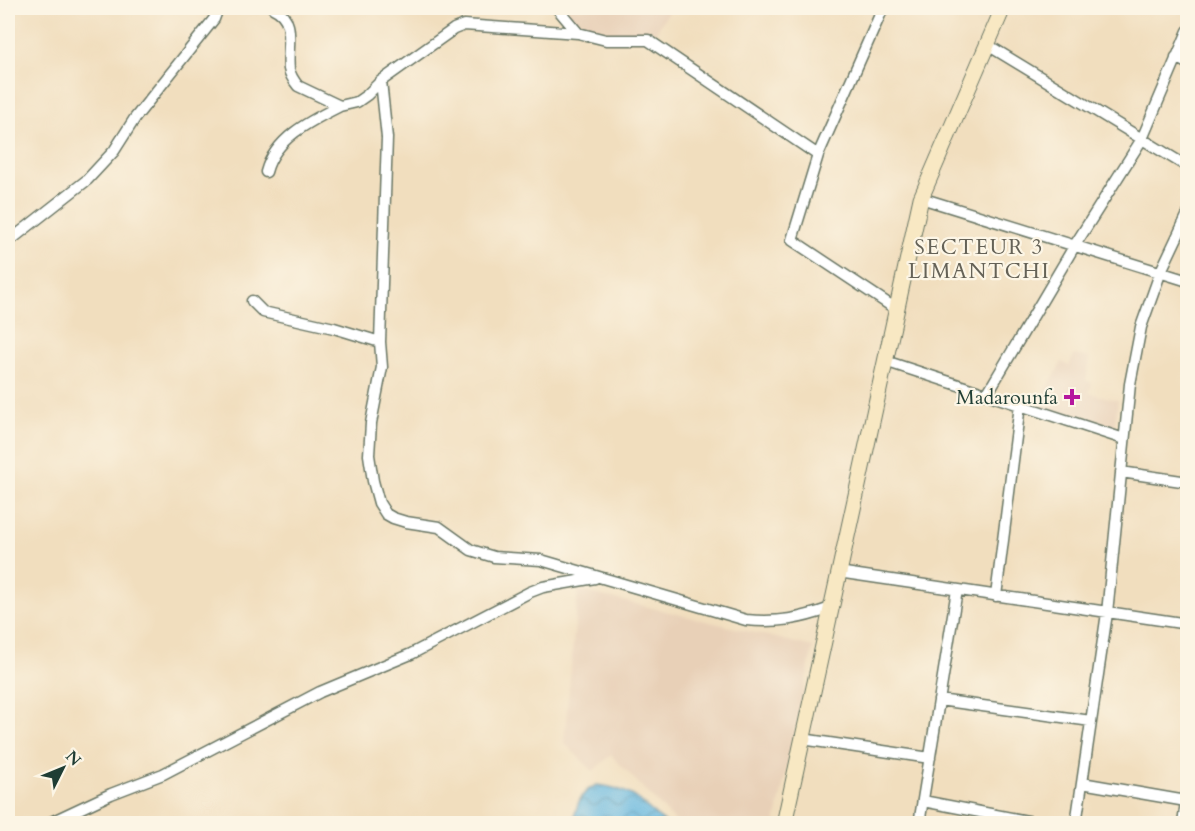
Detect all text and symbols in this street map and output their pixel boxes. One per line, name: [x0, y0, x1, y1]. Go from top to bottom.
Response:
district label: SECTEUR 3 LIMANTCHI: [908, 233, 1050, 286]
place label: Madarounfa: [956, 384, 1058, 411]
marker: Madarounfa: [1063, 388, 1081, 406]
north arrow: [33, 738, 93, 798]
text: N: [60, 746, 86, 771]

